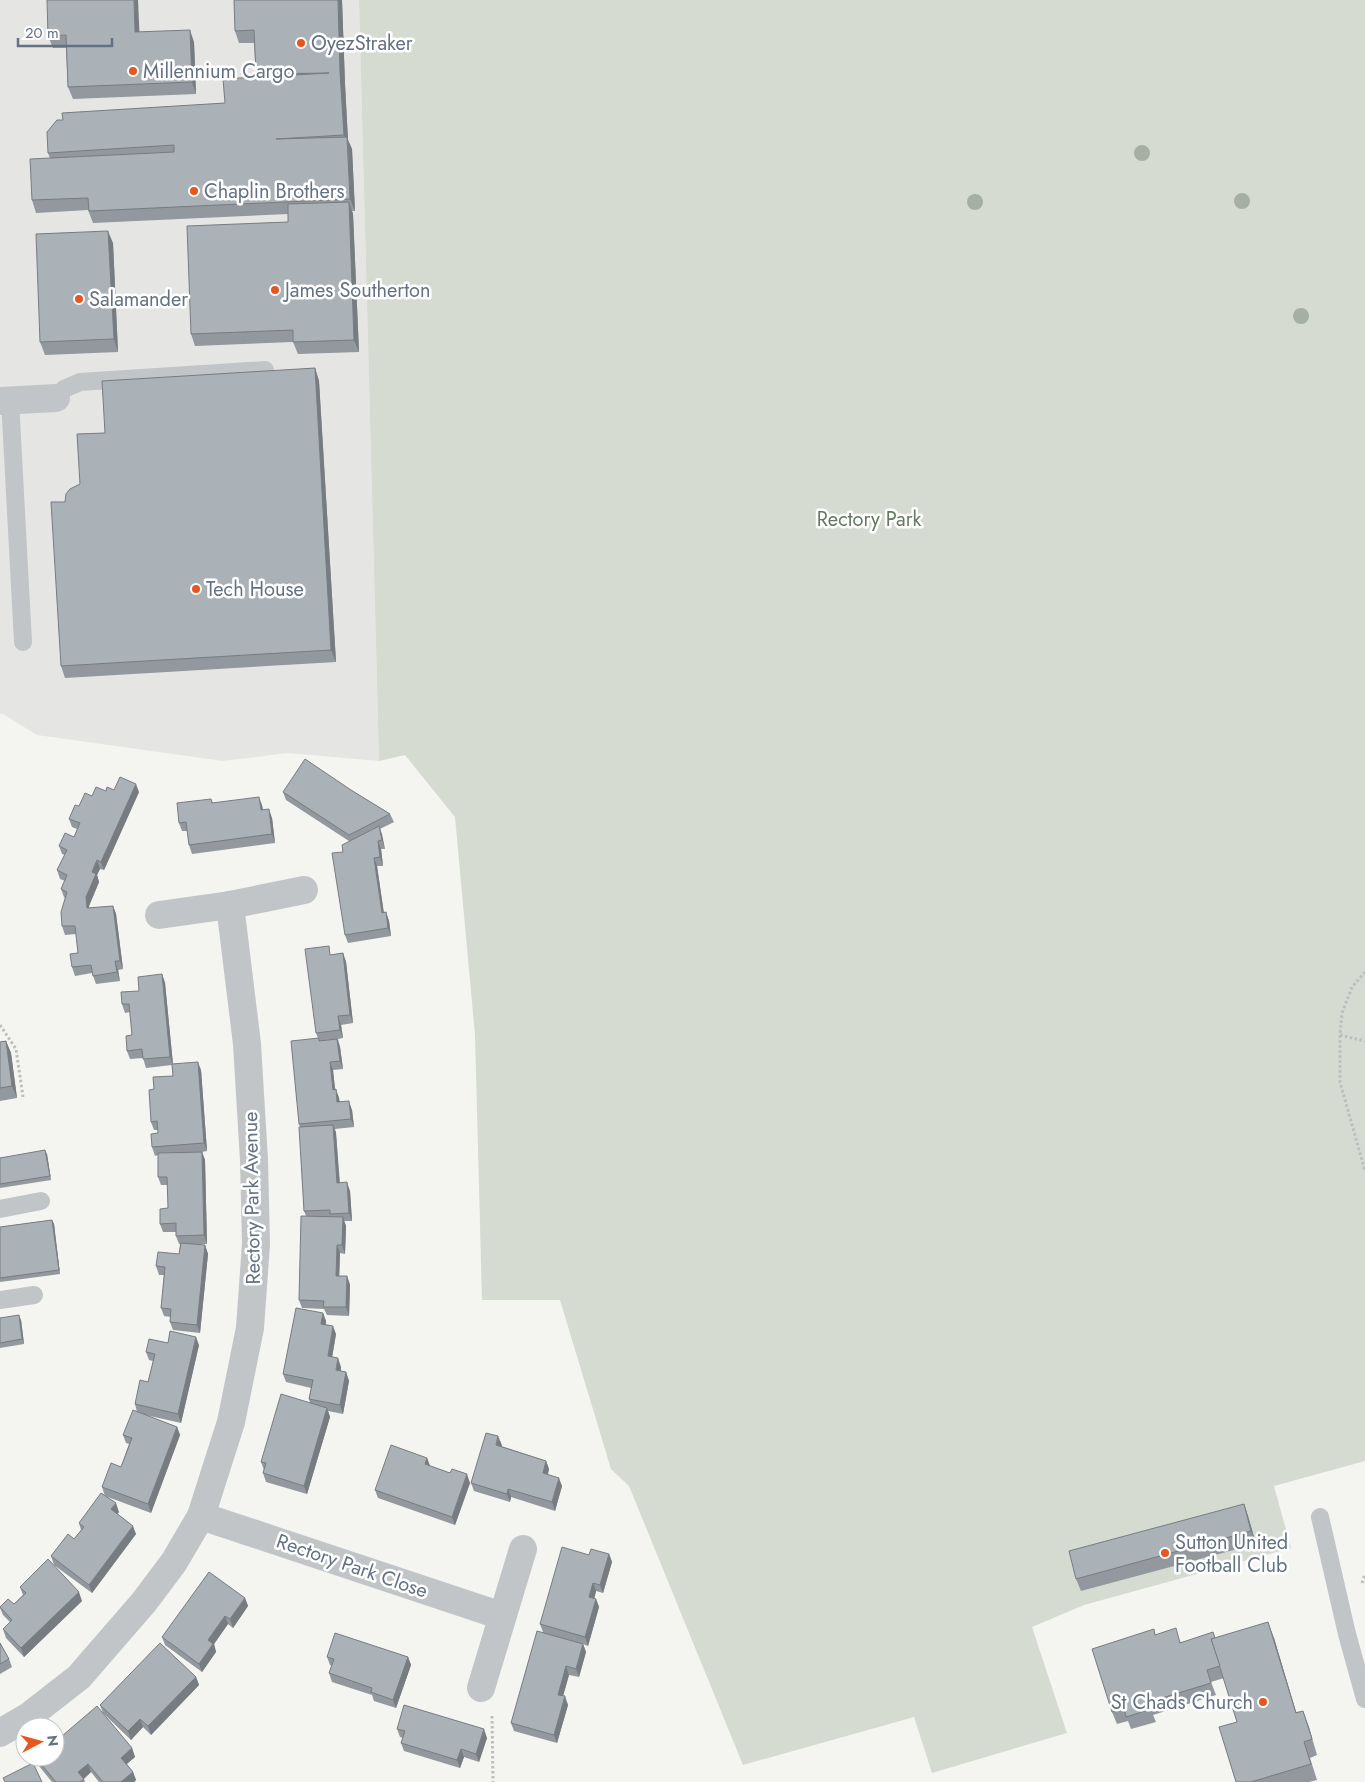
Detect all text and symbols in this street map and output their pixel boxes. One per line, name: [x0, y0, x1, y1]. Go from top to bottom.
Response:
scale bar: [18, 15, 111, 47]
text: 20 m: [25, 22, 59, 44]
place label: OyezStraker: [311, 29, 413, 58]
marker: OyezStraker: [295, 37, 307, 49]
place label: Millennium Cargo: [143, 57, 294, 86]
marker: Millennium Cargo: [127, 65, 139, 77]
place label: Chaplin Brothers: [204, 177, 345, 206]
marker: Chaplin Brothers: [188, 185, 200, 197]
place label: James Southerton: [282, 276, 430, 305]
marker: James Southerton: [269, 284, 281, 296]
place label: Salamander: [89, 285, 188, 314]
marker: Salamander: [73, 293, 85, 305]
park label: Rectory Park: [817, 505, 922, 534]
place label: Tech House: [206, 575, 304, 604]
marker: Tech House: [190, 583, 202, 595]
street label: Rectory Park Avenue: [236, 1111, 268, 1285]
street label: Rectory Park Close: [272, 1527, 432, 1605]
place label: Sutton United Football Club: [1175, 1528, 1288, 1580]
marker: Sutton United Football Club: [1159, 1547, 1171, 1559]
place label: St Chads Church: [1111, 1688, 1253, 1717]
marker: St Chads Church: [1257, 1696, 1269, 1708]
north arrow: [15, 1717, 65, 1767]
text: N: [42, 1734, 63, 1747]

